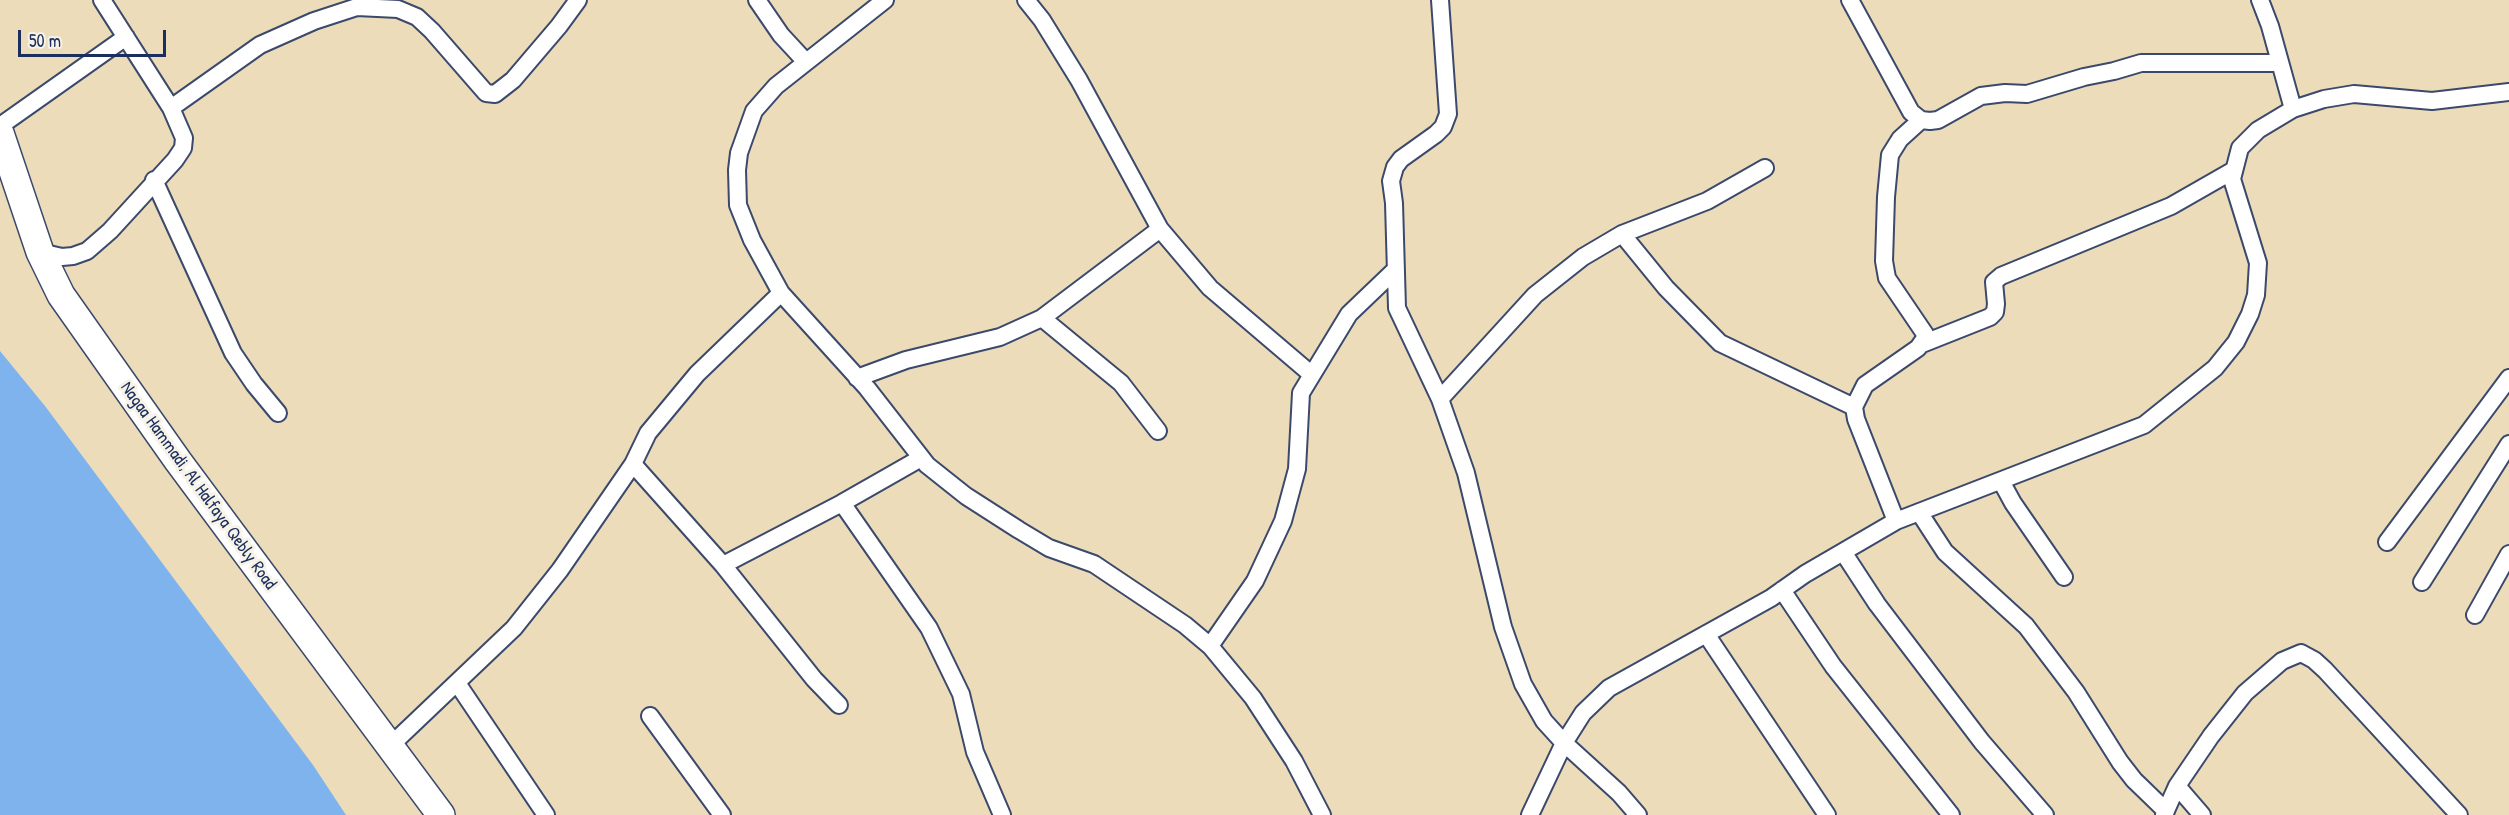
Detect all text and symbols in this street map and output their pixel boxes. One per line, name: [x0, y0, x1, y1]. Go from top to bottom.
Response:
scale bar: [21, 18, 170, 56]
text: 50 m: [29, 28, 61, 53]
street label: Nagaa Hammadi, Al Halfaya Qebly Road: [115, 378, 281, 594]

